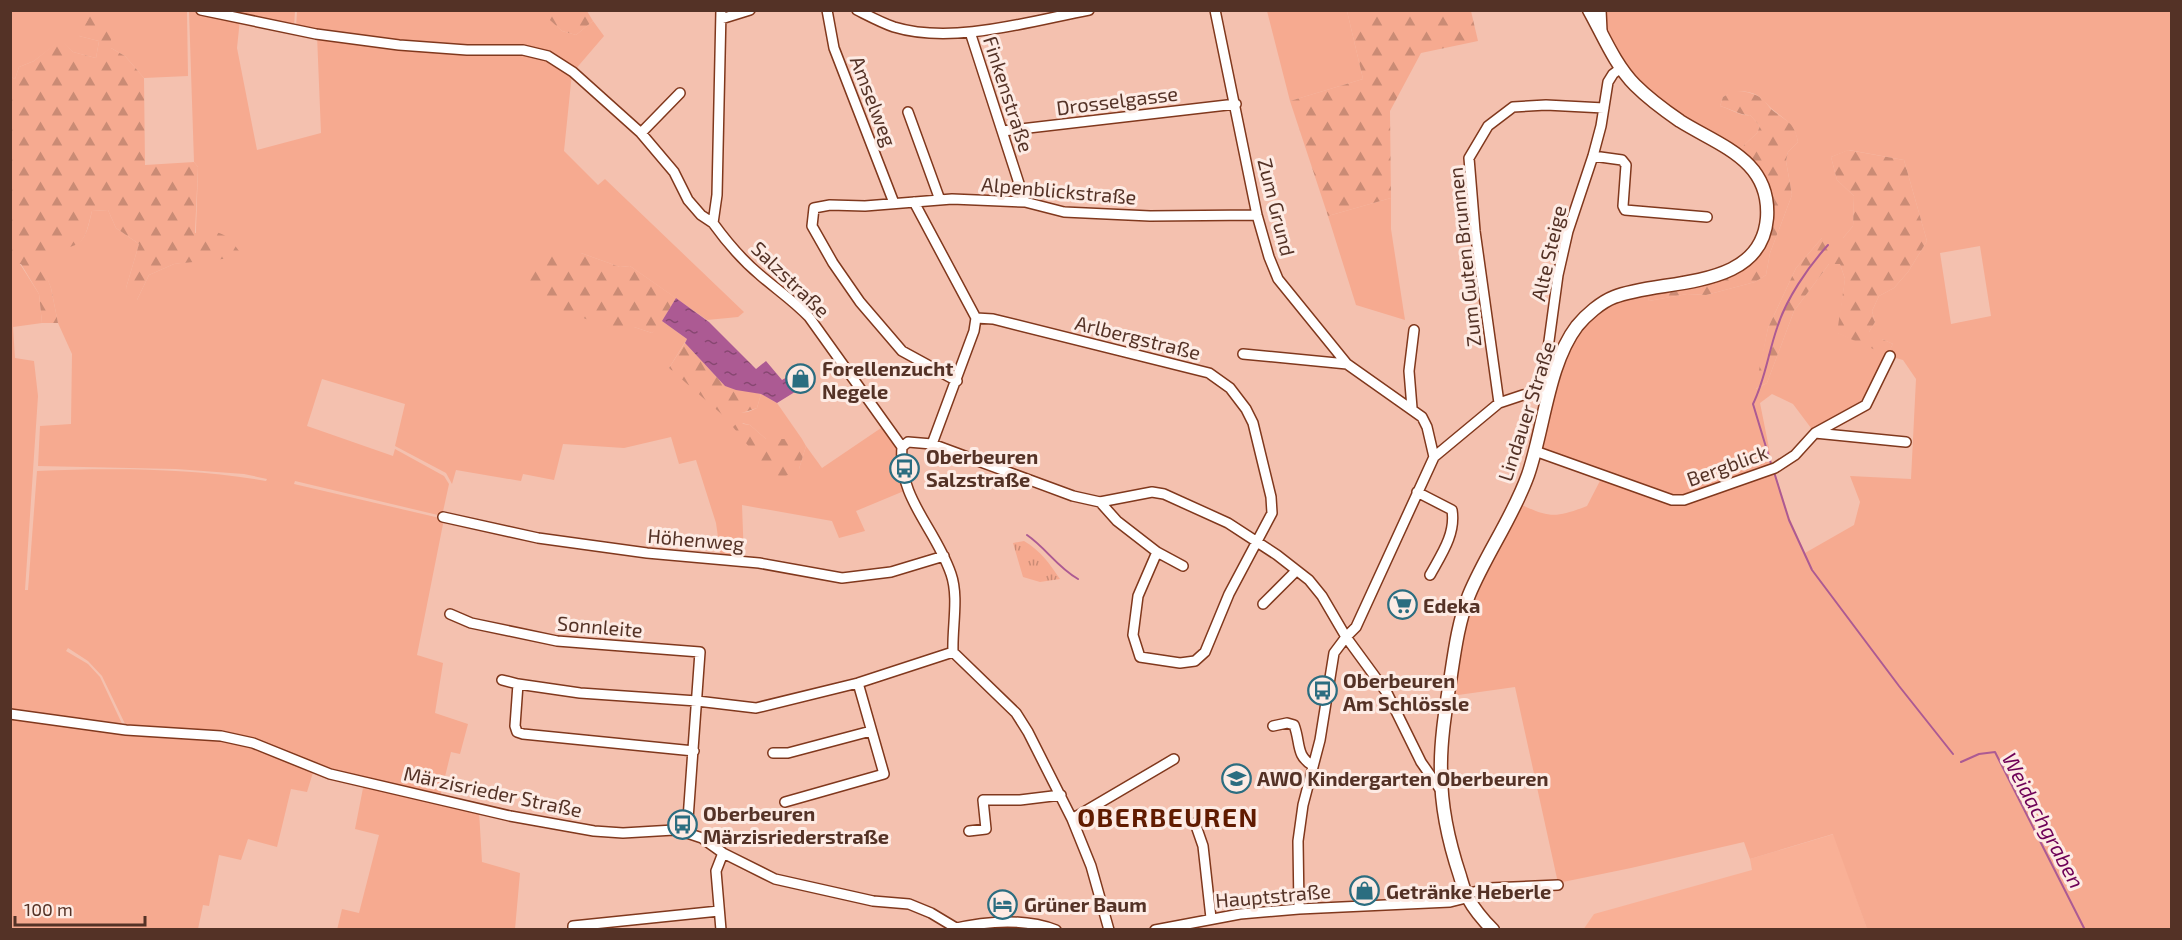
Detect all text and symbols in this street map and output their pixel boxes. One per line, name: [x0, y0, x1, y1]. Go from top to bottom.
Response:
street label: Finkenstraße: [979, 33, 1039, 155]
street label: Amselweg: [846, 52, 902, 150]
street label: Drosselgasse: [1055, 81, 1179, 119]
street label: Zum Grund: [1253, 156, 1301, 258]
street label: Zum Guten Brunnen: [1443, 166, 1485, 348]
street label: Alpenblickstraße: [980, 171, 1138, 209]
street label: Alte Steige: [1525, 203, 1571, 303]
street label: Salzstraße: [747, 236, 835, 322]
street label: Arlbergstraße: [1073, 310, 1203, 364]
street label: Lindauer Straße: [1492, 338, 1560, 484]
place label: Forellenzucht Negele: [822, 356, 953, 403]
shop icon: Forellenzucht Negele: [785, 363, 817, 395]
street label: Bergblick: [1683, 439, 1771, 491]
place label: Oberbeuren Salzstraße: [926, 444, 1038, 491]
bus stop icon: Oberbeuren Salzstraße: [889, 452, 921, 484]
street label: Höhenweg: [647, 523, 745, 555]
supermarket icon: Edeka: [1386, 589, 1418, 621]
place label: Edeka: [1423, 593, 1480, 617]
street label: Sonnleite: [556, 610, 644, 642]
place label: Oberbeuren Am Schlössle: [1343, 668, 1469, 715]
bus stop icon: Oberbeuren Am Schlössle: [1306, 675, 1338, 707]
water label: Weidachgraben: [1998, 748, 2090, 892]
street label: Märzisrieder Straße: [402, 760, 584, 822]
school or university icon: AWO Kindergarten Oberbeuren: [1220, 762, 1252, 794]
place label: AWO Kindergarten Oberbeuren: [1257, 766, 1549, 790]
place label: Oberbeuren Märzisriederstraße: [703, 801, 889, 848]
district label: OBERBEUREN: [1077, 801, 1259, 832]
bus stop icon: Oberbeuren Märzisriederstraße: [666, 808, 698, 840]
shop icon: Getränke Heberle: [1349, 875, 1381, 907]
street label: Hauptstraße: [1214, 878, 1332, 912]
place label: Getränke Heberle: [1386, 879, 1551, 903]
hotel icon: Grüner Baum: [987, 888, 1019, 920]
scale bar: [15, 889, 146, 927]
place label: Grüner Baum: [1024, 892, 1147, 916]
text: 100 m: [24, 898, 73, 920]

